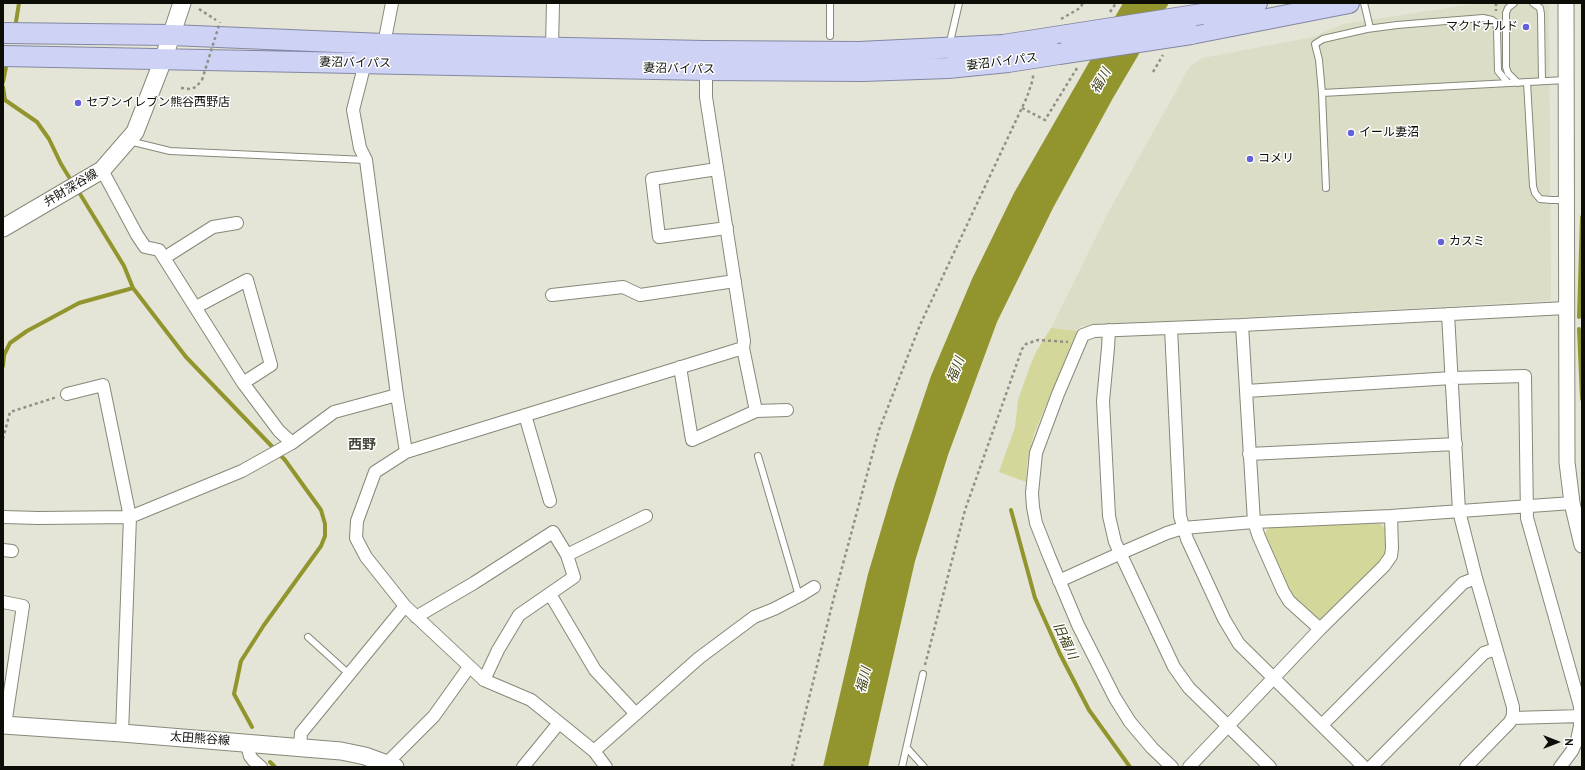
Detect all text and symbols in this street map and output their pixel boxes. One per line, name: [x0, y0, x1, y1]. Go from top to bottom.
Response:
place label: マクドナルド: [1446, 20, 1518, 34]
marker: マクドナルド: [1521, 22, 1531, 32]
street label: 妻沼バイパス: [965, 50, 1039, 74]
street label: 妻沼バイパス: [319, 55, 391, 71]
street label: 妻沼バイパス: [643, 61, 715, 77]
water label: 福川: [1088, 66, 1114, 96]
place label: セブンイレブン熊谷西野店: [86, 96, 230, 110]
marker: セブンイレブン熊谷西野店: [73, 98, 83, 108]
place label: イール妻沼: [1359, 126, 1419, 140]
marker: イール妻沼: [1346, 128, 1356, 138]
place label: コメリ: [1258, 152, 1294, 166]
marker: コメリ: [1245, 154, 1255, 164]
street label: 弁財深谷線: [42, 166, 100, 210]
place label: カスミ: [1449, 235, 1485, 249]
marker: カスミ: [1436, 237, 1446, 247]
water label: 福川: [944, 355, 968, 385]
district label: 西野: [348, 437, 376, 453]
water label: 旧福川: [1050, 620, 1080, 662]
water label: 福川: [853, 665, 875, 695]
north arrow: [1537, 722, 1577, 762]
street label: 太田熊谷線: [170, 730, 230, 748]
text: N: [1562, 738, 1576, 746]

